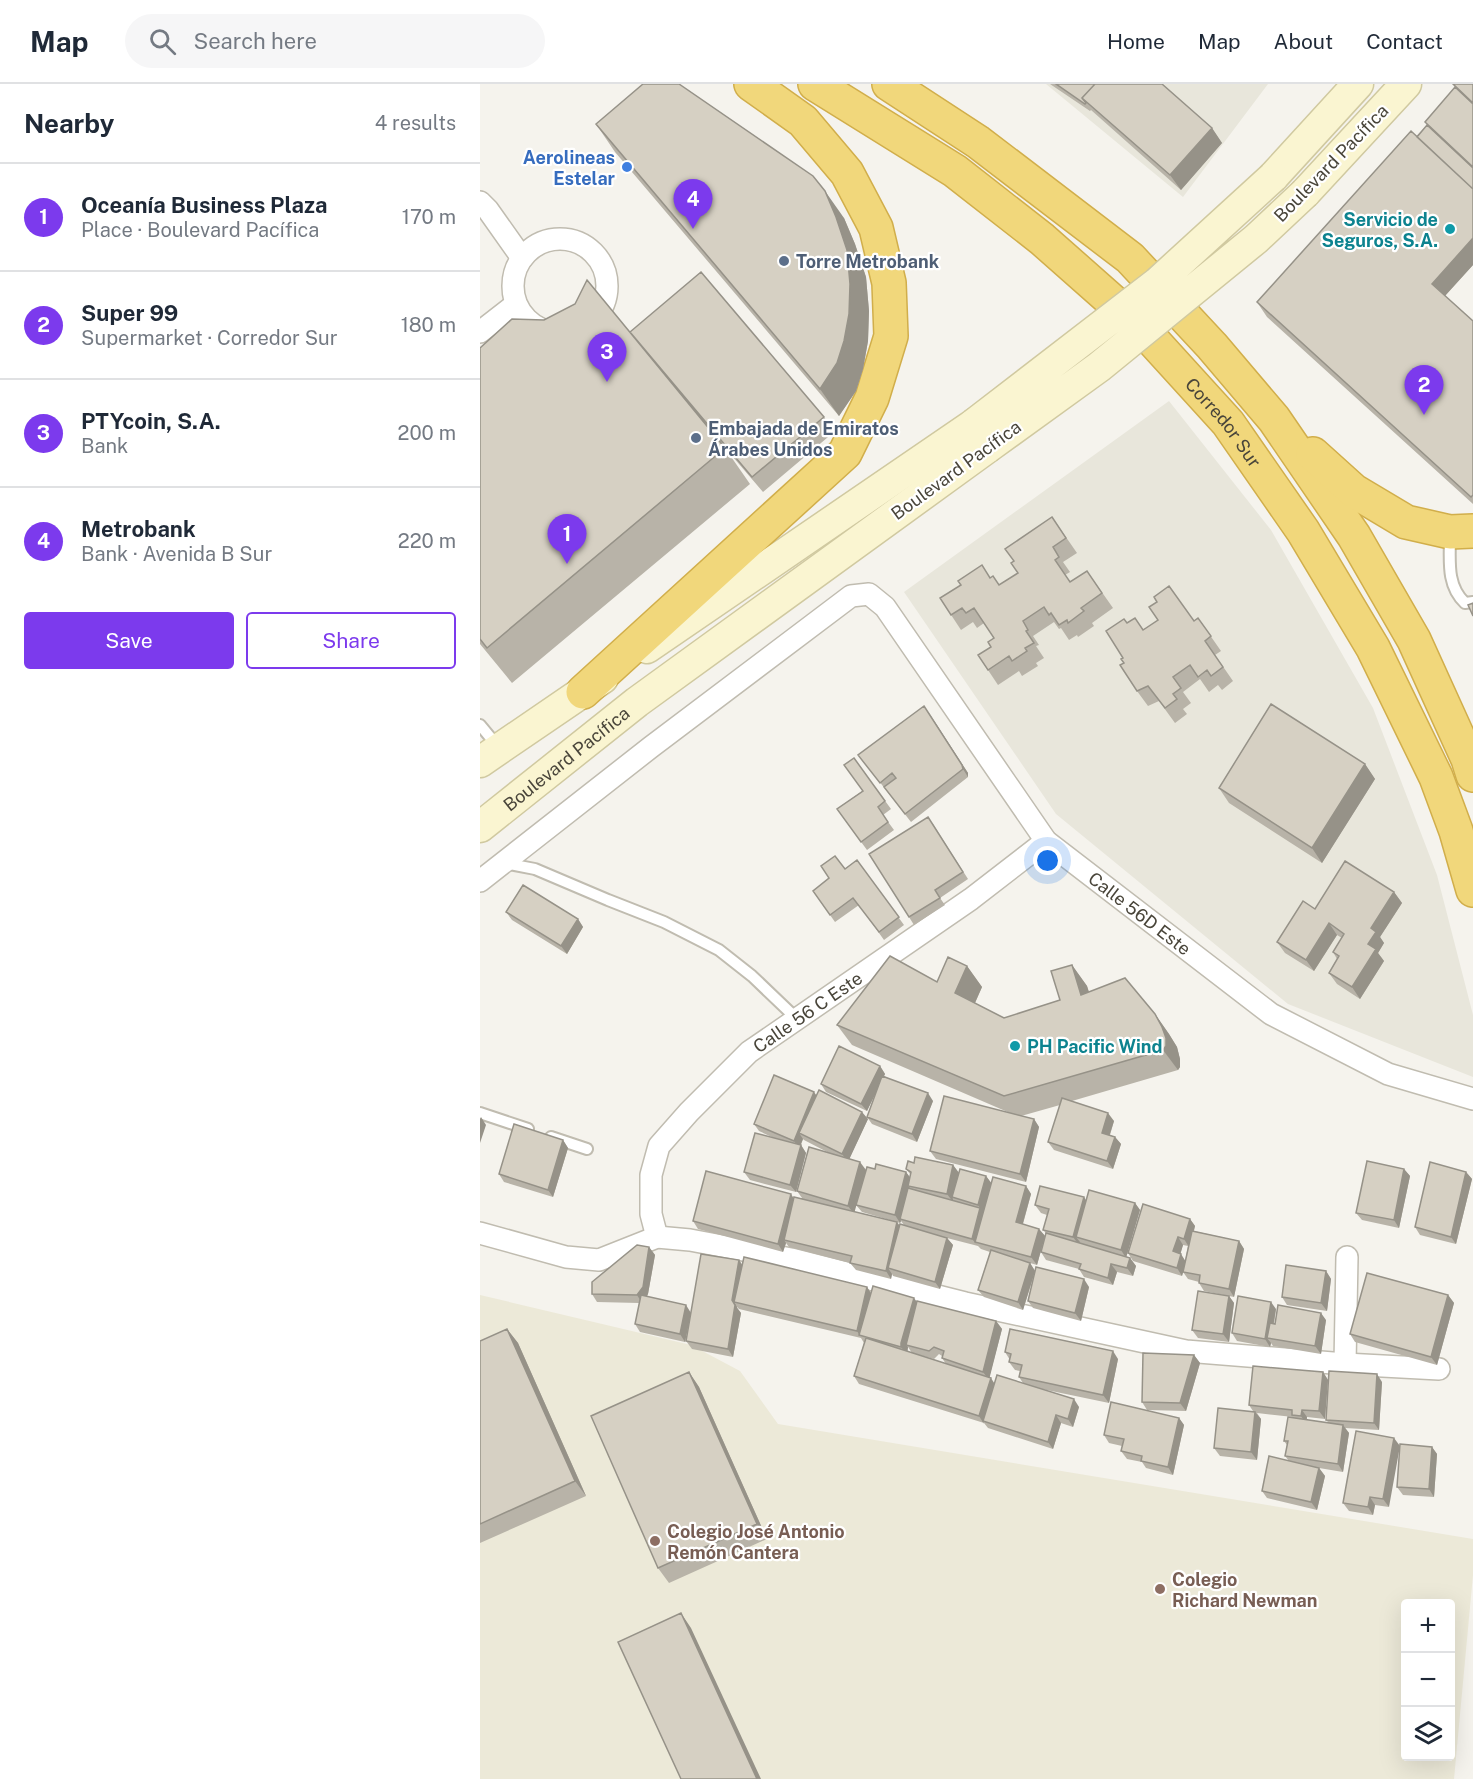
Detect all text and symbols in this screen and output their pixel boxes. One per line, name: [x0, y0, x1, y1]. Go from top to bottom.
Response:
search box: [125, 14, 545, 68]
text: Map: [30, 25, 89, 58]
icon: search: [146, 25, 179, 58]
text: Search here: [194, 28, 317, 54]
text: Home: [1107, 29, 1165, 54]
text: Map: [1198, 29, 1241, 54]
text: About: [1274, 29, 1333, 54]
text: Contact: [1366, 29, 1443, 54]
street label: Boulevard Pacífica: [1270, 100, 1392, 226]
text: Nearby: [24, 108, 114, 139]
text: 4 results: [375, 111, 456, 135]
place label: Aerolineas Estelar: [523, 147, 616, 189]
marker: Aerolineas Estelar: [620, 160, 634, 174]
pin: 4: [674, 180, 712, 229]
text: Oceanía Business Plaza: [81, 192, 328, 218]
text: 1: [39, 205, 48, 229]
text: 170 m: [402, 205, 456, 229]
place label: Servicio de Seguros, S.A.: [1322, 209, 1438, 251]
text: Place · Boulevard Pacífica: [81, 218, 319, 242]
marker: Servicio de Seguros, S.A.: [1443, 222, 1457, 236]
place label: Torre Metrobank: [796, 251, 940, 272]
marker: Torre Metrobank: [777, 254, 791, 268]
text: Super 99: [81, 300, 178, 326]
text: 2: [37, 313, 50, 337]
text: 180 m: [401, 313, 456, 337]
text: Supermarket · Corredor Sur: [81, 326, 338, 350]
pin: 3: [588, 332, 626, 382]
pin: 2: [1404, 366, 1444, 415]
street label: Corredor Sur: [1181, 373, 1266, 471]
text: PTYcoin, S.A.: [81, 408, 221, 434]
street label: Boulevard Pacífica: [887, 416, 1025, 524]
place label: Embajada de Emiratos Árabes Unidos: [708, 418, 899, 460]
text: 3: [37, 421, 50, 445]
text: 200 m: [398, 421, 456, 445]
marker: Embajada de Emiratos Árabes Unidos: [689, 431, 703, 445]
text: Bank: [81, 434, 128, 458]
pin: 1: [548, 514, 586, 564]
text: Metrobank: [81, 516, 196, 542]
text: 4: [37, 529, 50, 553]
text: 220 m: [398, 529, 456, 553]
text: Bank · Avenida B Sur: [81, 542, 272, 566]
button: Save: [24, 612, 234, 669]
button: Share: [246, 612, 456, 669]
street label: Boulevard Pacífica: [499, 702, 633, 815]
your location: [1033, 846, 1062, 875]
street label: Calle 56D Este: [1085, 867, 1195, 959]
street label: Calle 56 C Este: [749, 967, 866, 1057]
place label: PH Pacific Wind: [1027, 1036, 1162, 1057]
marker: PH Pacific Wind: [1008, 1039, 1022, 1053]
place label: Colegio José Antonio Remón Cantera: [667, 1521, 845, 1563]
marker: Colegio José Antonio Remón Cantera: [648, 1534, 662, 1548]
place label: Colegio Richard Newman: [1172, 1569, 1317, 1611]
marker: Colegio Richard Newman: [1153, 1582, 1167, 1596]
map controls: [1401, 1599, 1455, 1761]
button: +: [1401, 1599, 1455, 1653]
button: −: [1401, 1653, 1455, 1707]
button: layers: [1401, 1707, 1455, 1761]

